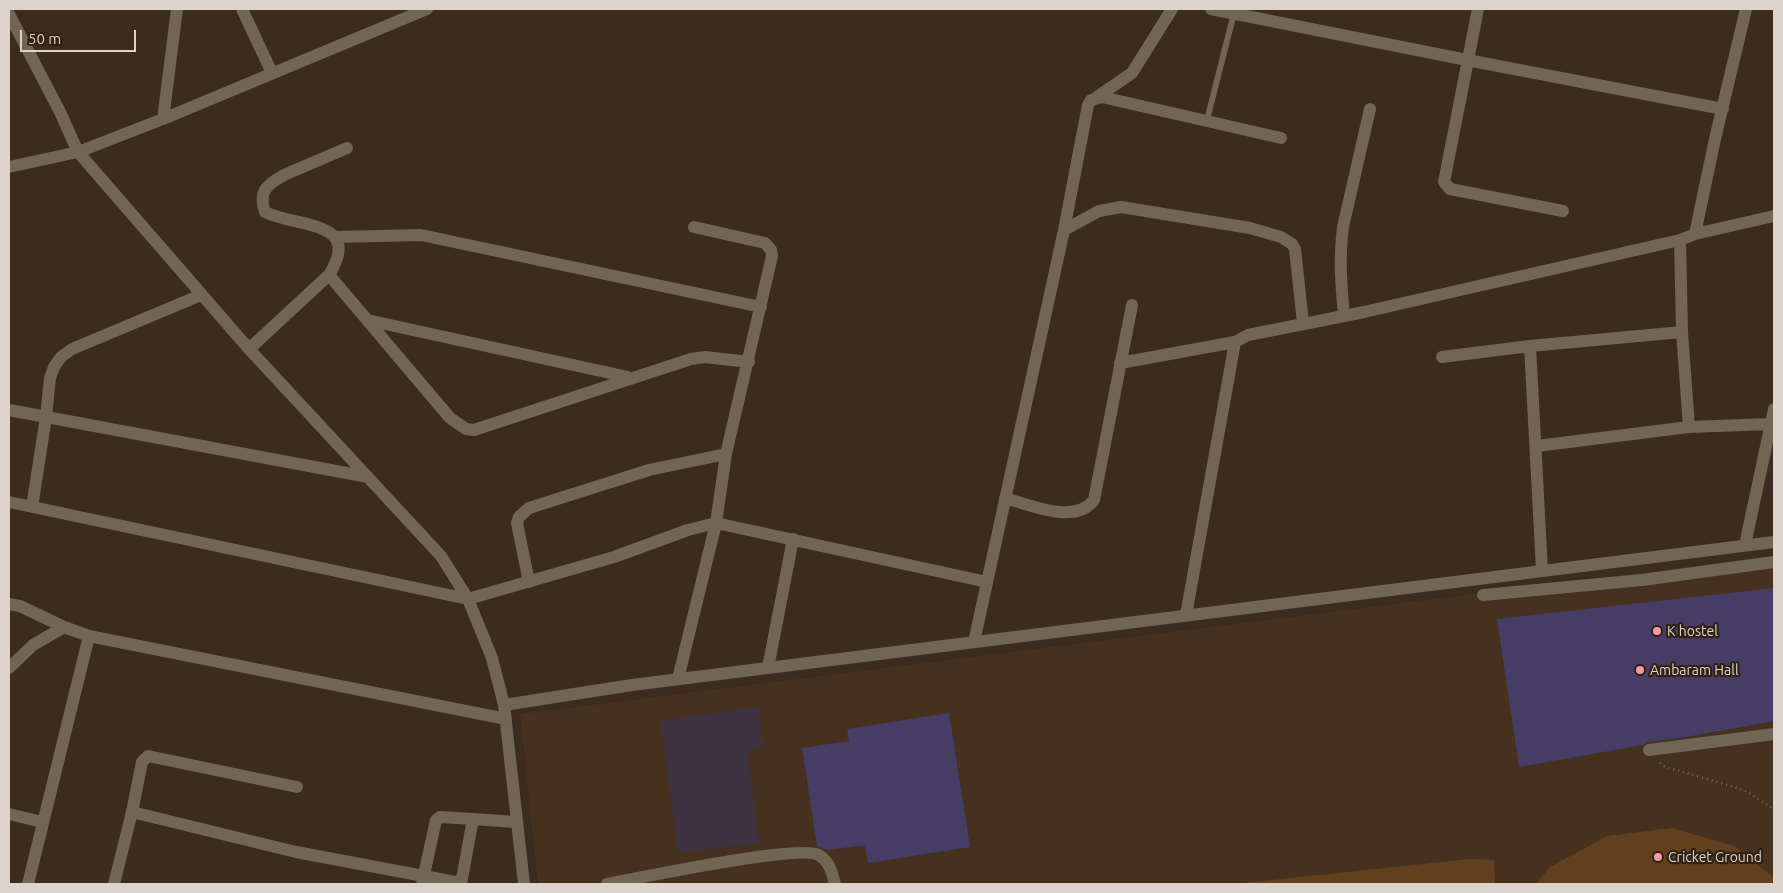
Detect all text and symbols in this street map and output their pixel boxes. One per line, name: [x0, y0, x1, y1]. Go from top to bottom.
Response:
scale bar: [22, 20, 139, 52]
text: 50 m: [28, 30, 61, 47]
place label: K hostel: [1667, 623, 1718, 639]
marker: K hostel: [1651, 625, 1663, 637]
place label: Ambaram Hall: [1650, 662, 1739, 678]
marker: Ambaram Hall: [1634, 664, 1646, 676]
place label: Cricket Ground: [1668, 849, 1762, 865]
marker: Cricket Ground: [1652, 851, 1664, 863]

